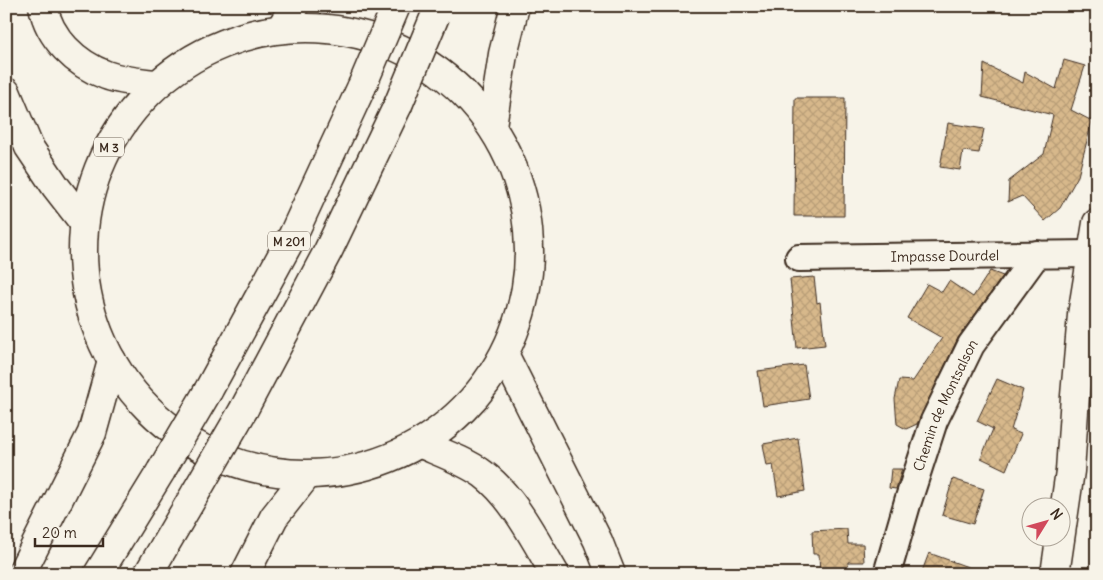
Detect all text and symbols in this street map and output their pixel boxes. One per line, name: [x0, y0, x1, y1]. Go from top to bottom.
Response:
road number: M 3: [94, 138, 124, 156]
road number: M 201: [268, 232, 310, 250]
street label: Impasse Dourdel: [891, 246, 999, 266]
street label: Chemin de Montsalson: [909, 335, 982, 474]
north arrow: [1020, 498, 1070, 548]
text: N: [1046, 505, 1066, 523]
scale bar: [35, 515, 102, 547]
text: 20 m: [42, 523, 77, 542]

